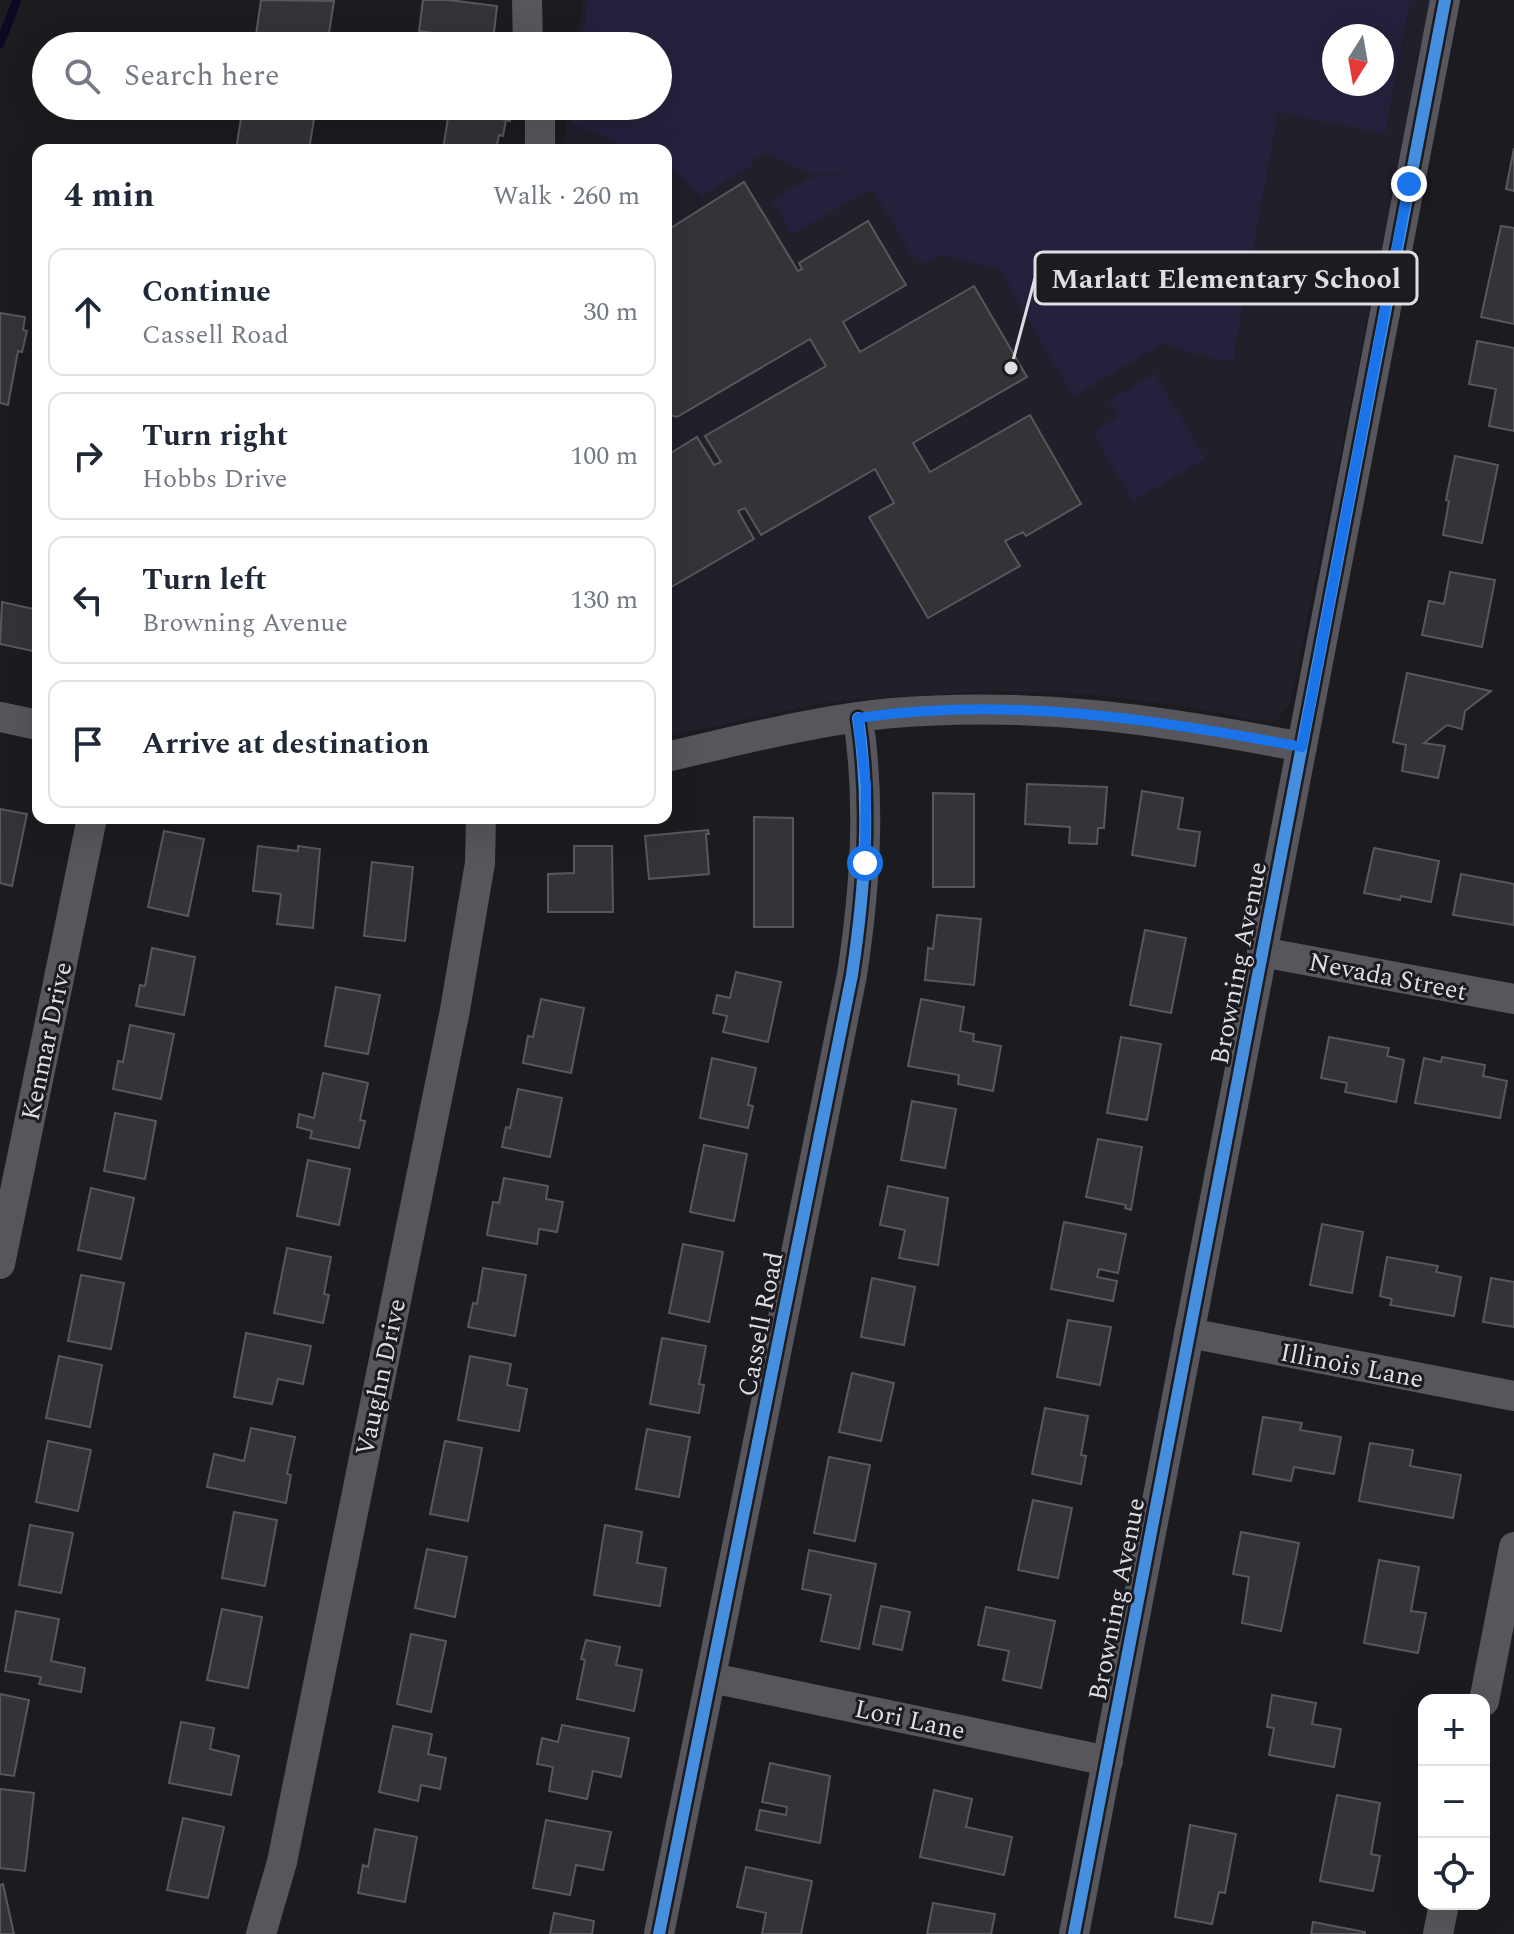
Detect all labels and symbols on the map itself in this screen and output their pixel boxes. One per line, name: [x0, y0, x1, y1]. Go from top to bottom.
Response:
north arrow: [1322, 24, 1394, 96]
route end: [1391, 166, 1427, 202]
callout: Marlatt Elementary School: [1035, 252, 1417, 304]
text: Marlatt Elementary School: [1051, 258, 1401, 301]
route start: [847, 845, 883, 881]
street label: Browning Avenue: [1200, 858, 1278, 1068]
street label: Nevada Street: [1305, 942, 1470, 1012]
street label: Kenmar Drive: [11, 958, 83, 1124]
street label: Cassell Road: [727, 1248, 795, 1400]
street label: Vaughn Drive: [345, 1295, 417, 1459]
street label: Illinois Lane: [1277, 1332, 1427, 1399]
street label: Browning Avenue: [1078, 1494, 1156, 1704]
street label: Lori Lane: [851, 1689, 969, 1751]

